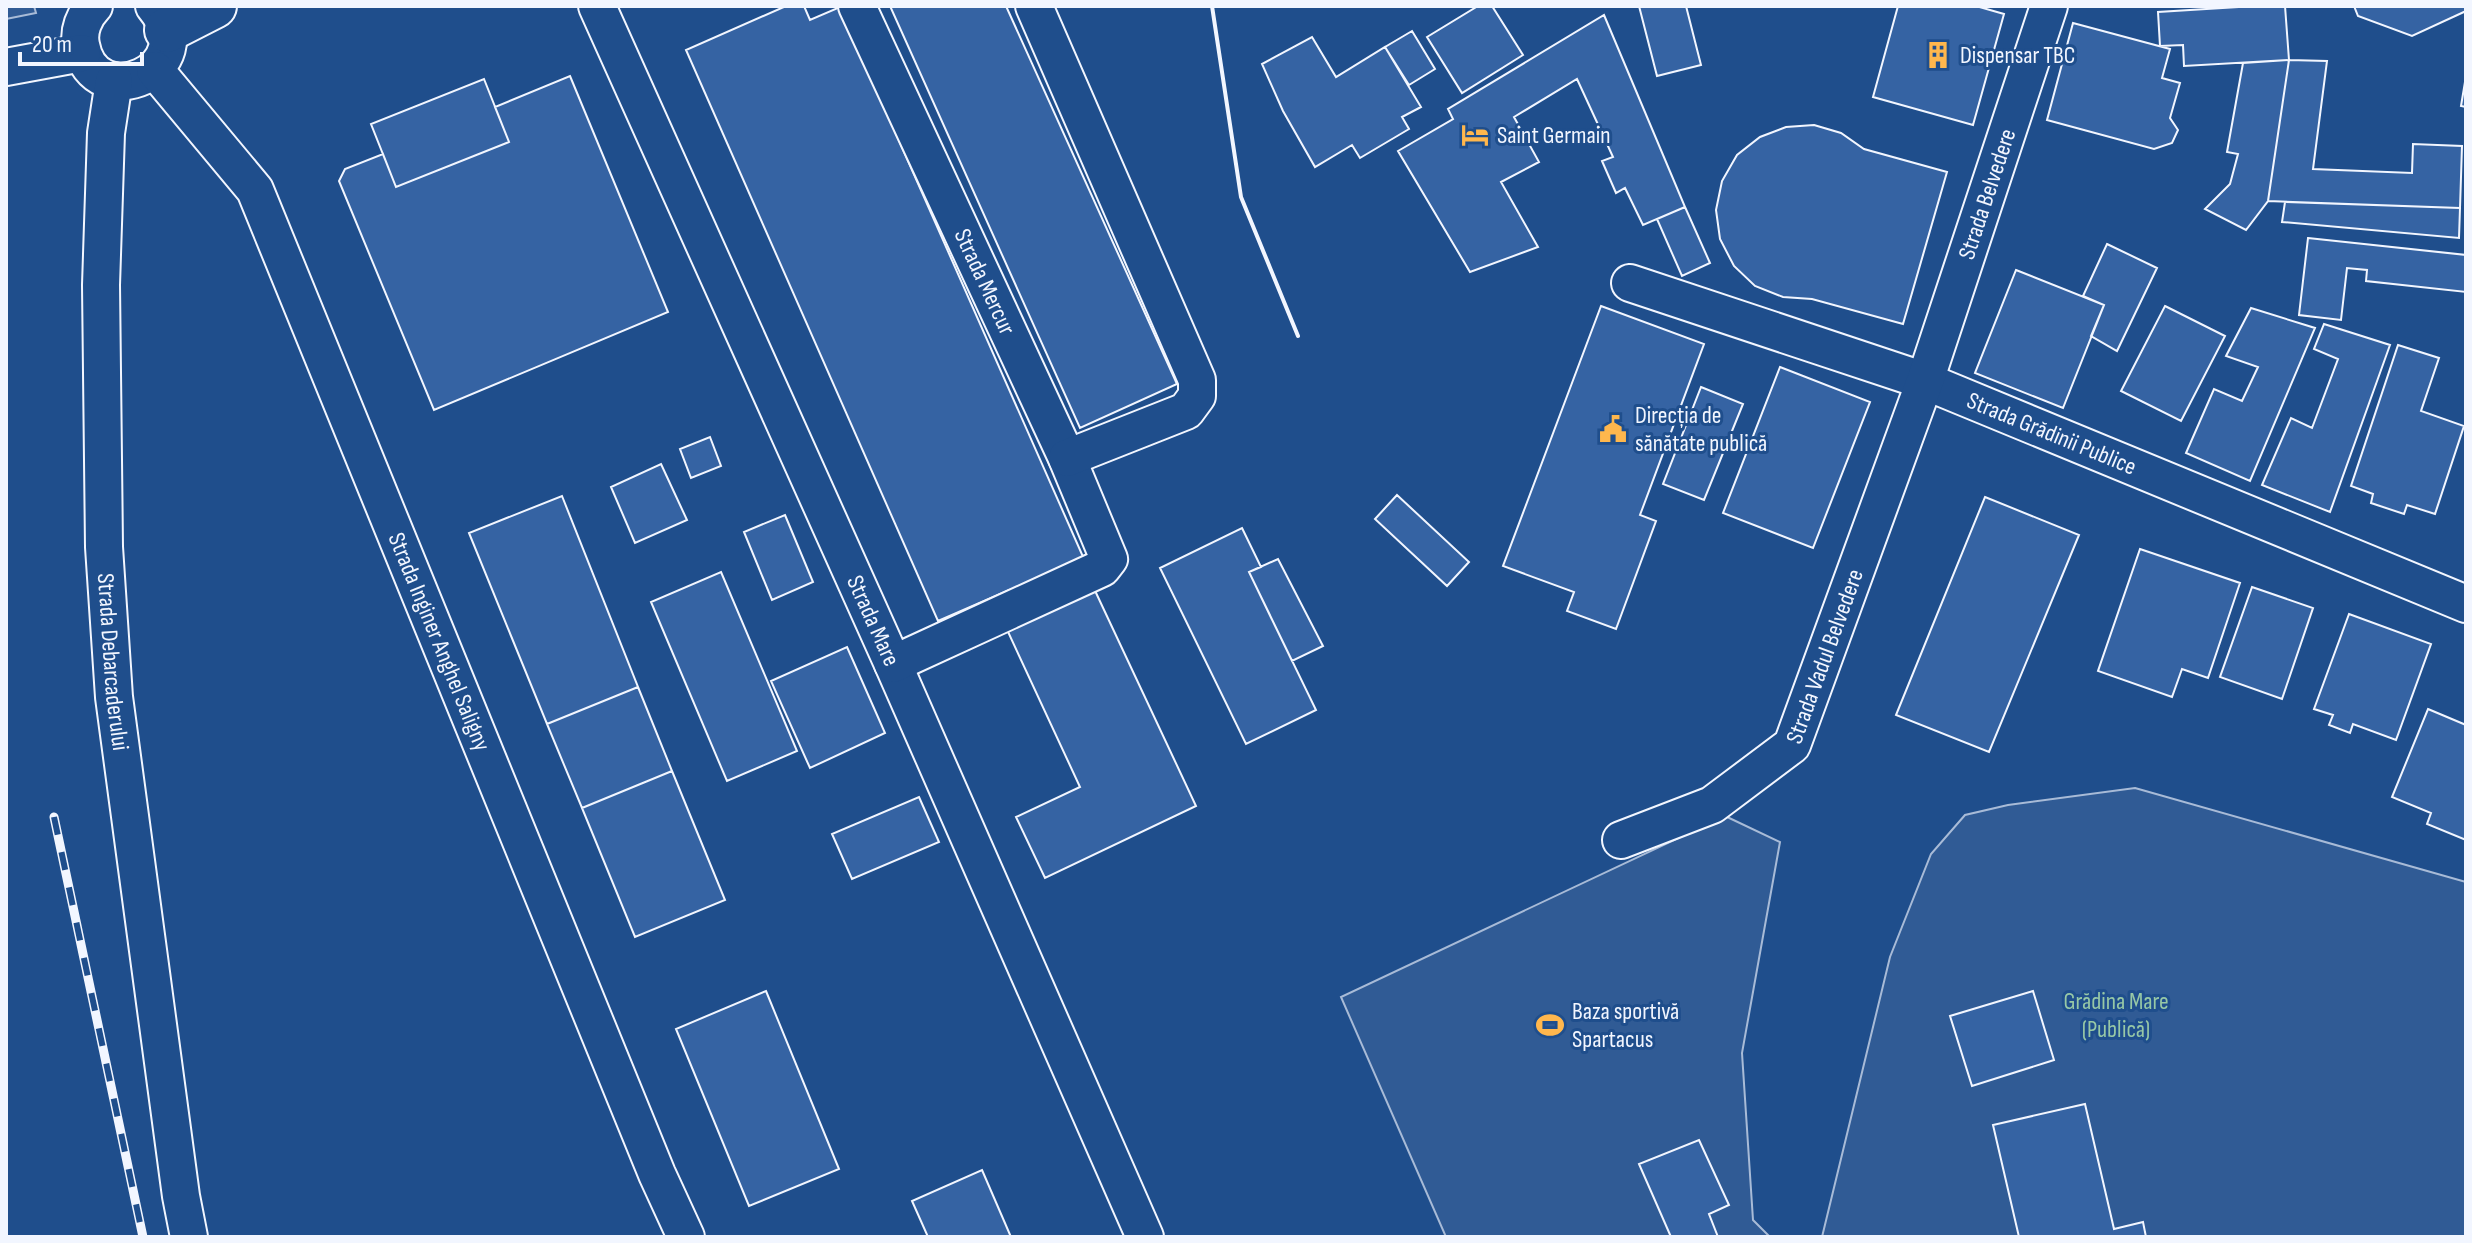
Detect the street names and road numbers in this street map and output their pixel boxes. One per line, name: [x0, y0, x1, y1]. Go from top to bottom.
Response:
street label: Strada Belvedere: [1952, 125, 2022, 263]
street label: Strada Mercur: [948, 224, 1022, 340]
street label: Strada Grădinii Publice: [1963, 386, 2141, 482]
street label: Strada Inginer Anghel Saligny: [382, 528, 497, 755]
street label: Strada Vadul Belvedere: [1780, 565, 1870, 748]
street label: Strada Mare: [840, 571, 906, 671]
street label: Strada Debarcaderului: [91, 572, 135, 752]

